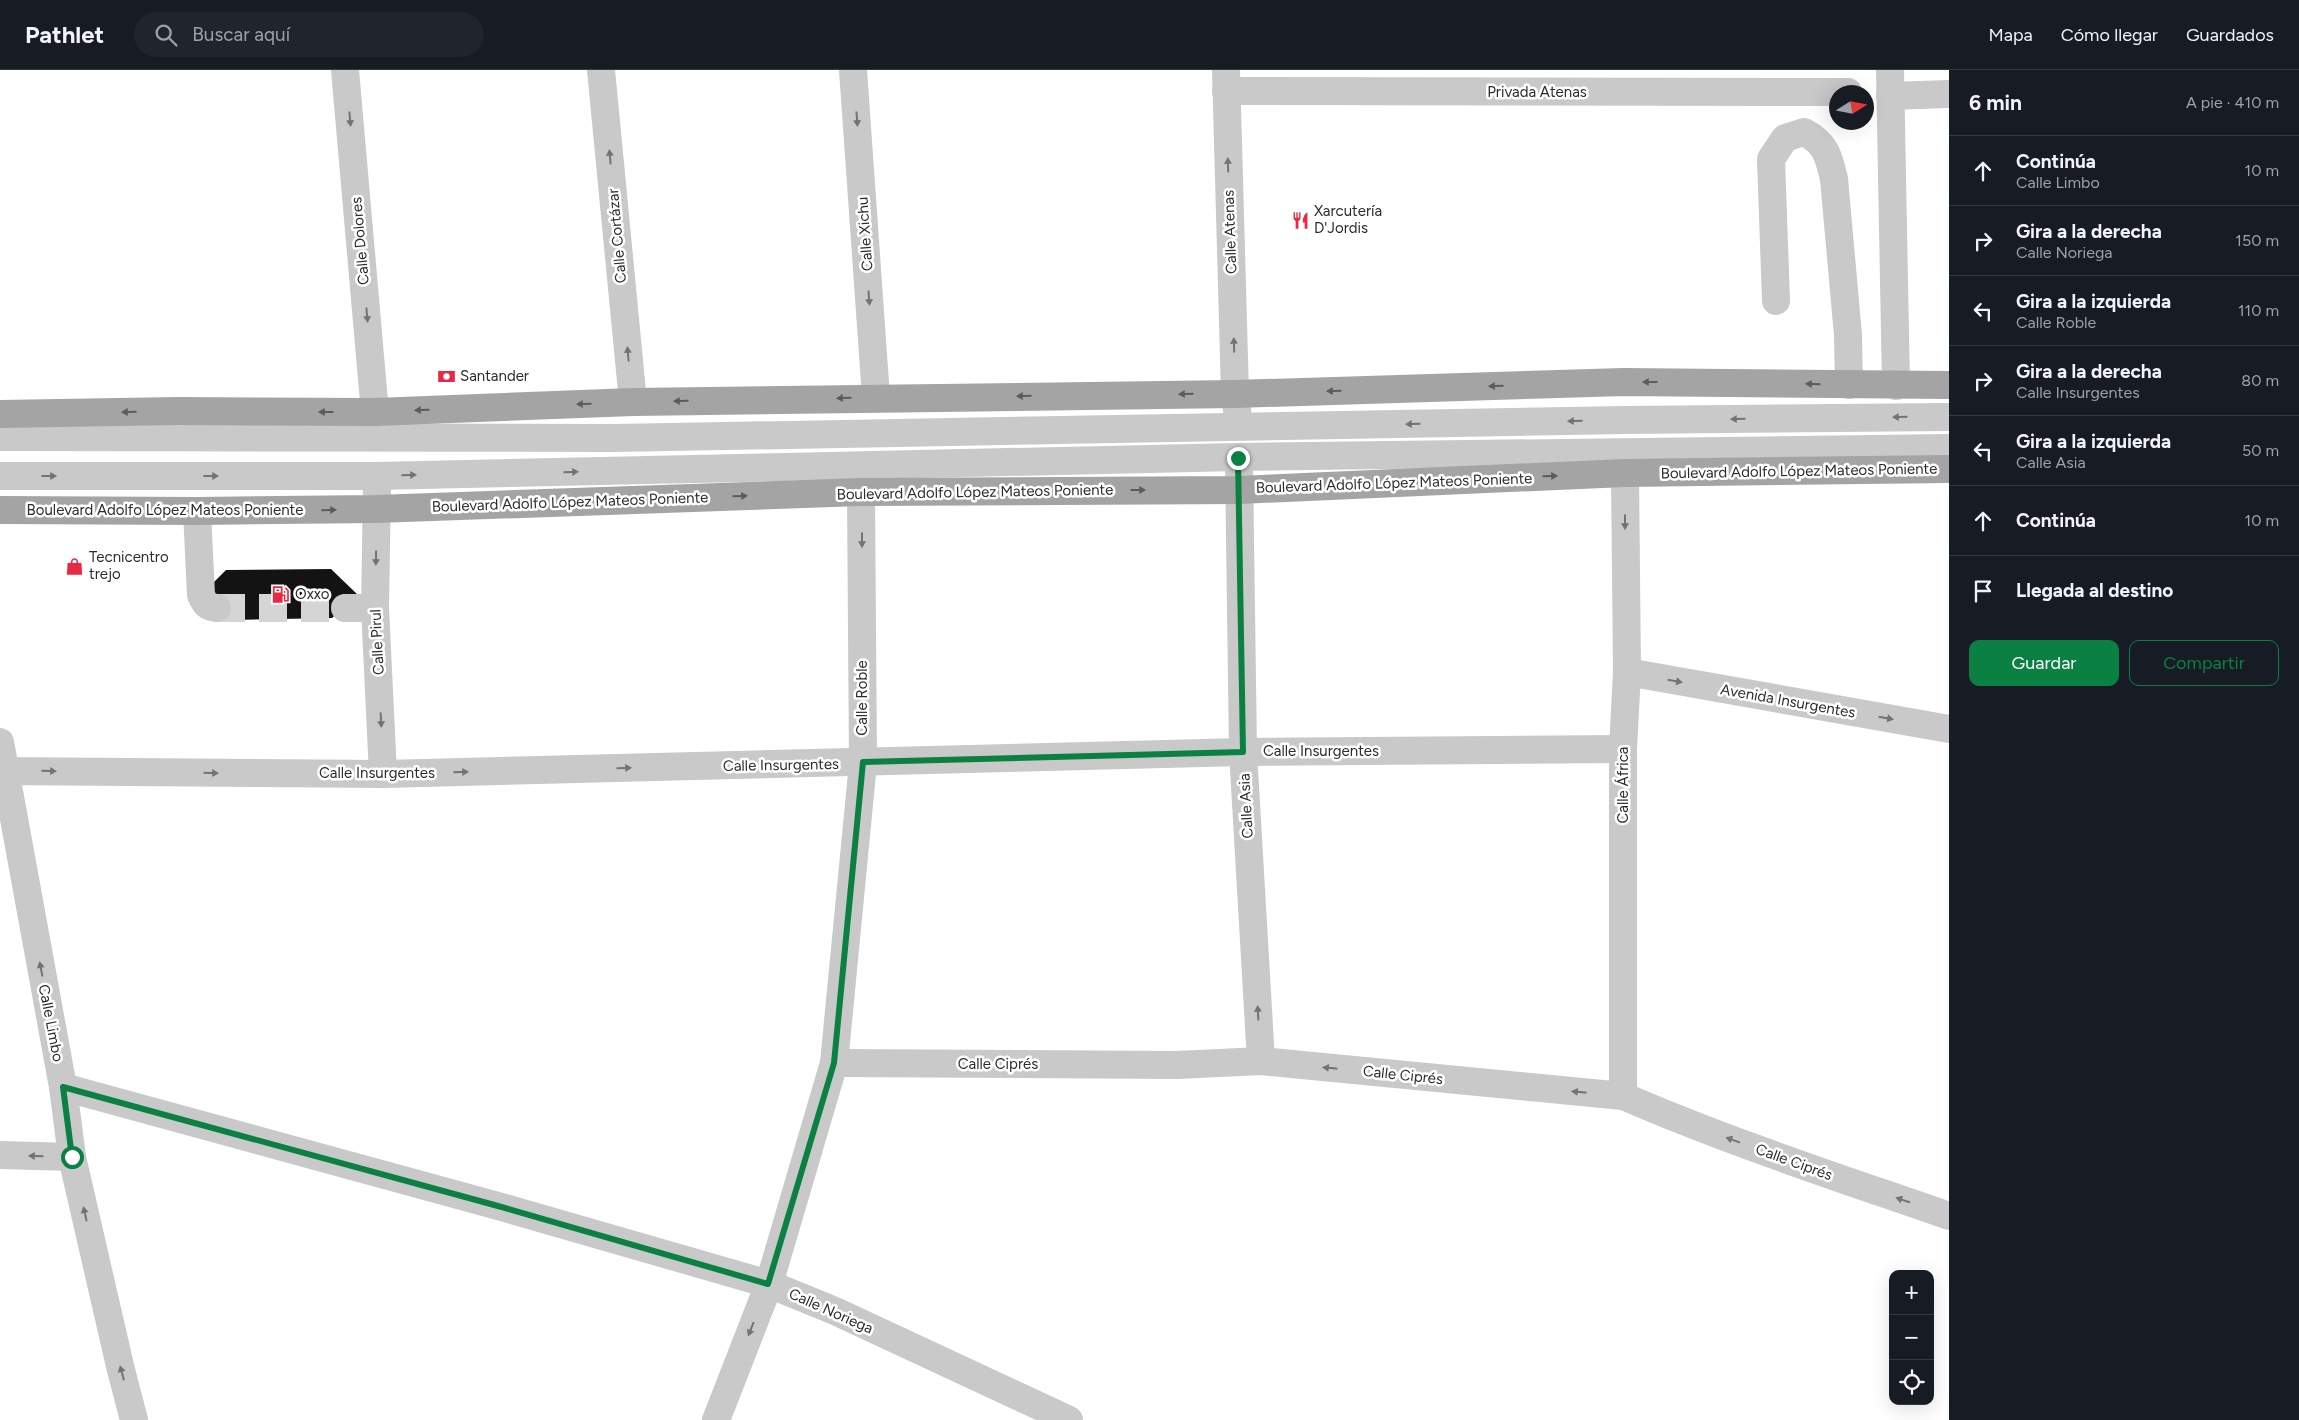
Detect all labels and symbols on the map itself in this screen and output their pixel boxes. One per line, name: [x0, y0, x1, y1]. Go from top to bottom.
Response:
street label: Privada Atenas: [1487, 83, 1587, 101]
north arrow: [1829, 85, 1874, 130]
one-way arrow: [346, 111, 354, 127]
one-way arrow: [853, 111, 861, 127]
one-way arrow: [605, 149, 613, 165]
one-way arrow: [1224, 157, 1232, 173]
street label: Calle Cortázar: [604, 188, 630, 284]
street label: Calle Atenas: [1220, 190, 1240, 274]
street label: Calle Dolores: [347, 196, 373, 286]
street label: Calle Xichu: [853, 196, 877, 272]
place label: Xarcutería D'Jordis: [1314, 202, 1382, 237]
restaurant icon: Xarcutería D'Jordis: [1290, 210, 1310, 230]
one-way arrow: [865, 290, 873, 306]
one-way arrow: [363, 308, 371, 324]
one-way arrow: [1229, 337, 1237, 353]
one-way arrow: [624, 346, 632, 362]
bank icon: Santander: [436, 366, 456, 386]
place label: Santander: [460, 367, 529, 385]
one-way arrow: [1642, 378, 1658, 386]
one-way arrow: [1805, 380, 1821, 388]
one-way arrow: [1488, 382, 1504, 390]
one-way arrow: [1325, 387, 1341, 395]
one-way arrow: [1178, 390, 1194, 398]
one-way arrow: [1015, 392, 1031, 400]
one-way arrow: [836, 394, 852, 402]
one-way arrow: [673, 398, 689, 406]
one-way arrow: [576, 400, 592, 408]
one-way arrow: [413, 406, 429, 414]
one-way arrow: [121, 408, 137, 416]
one-way arrow: [318, 408, 334, 416]
one-way arrow: [1892, 413, 1908, 421]
one-way arrow: [1730, 415, 1746, 423]
one-way arrow: [1567, 417, 1583, 425]
one-way arrow: [1405, 420, 1421, 428]
route end: [1227, 447, 1250, 470]
street label: Boulevard Adolfo López Mateos Poniente: [1660, 460, 1938, 482]
one-way arrow: [563, 468, 579, 476]
street label: Boulevard Adolfo López Mateos Poniente: [1255, 469, 1533, 497]
one-way arrow: [401, 471, 417, 479]
one-way arrow: [41, 472, 57, 480]
one-way arrow: [203, 472, 219, 480]
one-way arrow: [1542, 472, 1558, 480]
street label: Boulevard Adolfo López Mateos Poniente: [836, 481, 1114, 503]
one-way arrow: [1130, 486, 1146, 494]
street label: Boulevard Adolfo López Mateos Poniente: [431, 488, 709, 516]
one-way arrow: [732, 492, 748, 500]
street label: Boulevard Adolfo López Mateos Poniente: [27, 501, 303, 519]
one-way arrow: [321, 506, 337, 514]
one-way arrow: [1622, 514, 1630, 530]
one-way arrow: [858, 533, 866, 549]
place label: Tecnicentro trejo: [89, 548, 169, 583]
one-way arrow: [372, 550, 380, 566]
shop icon: Tecnicentro trejo: [65, 556, 85, 576]
fuel station icon: Oxxo: [271, 584, 291, 604]
place label: Oxxo: [295, 585, 330, 603]
street label: Calle Pirul: [366, 609, 388, 675]
street label: Calle Roble: [853, 660, 871, 736]
one-way arrow: [1667, 677, 1683, 685]
street label: Avenida Insurgentes: [1719, 680, 1857, 722]
one-way arrow: [377, 713, 385, 729]
one-way arrow: [1879, 715, 1895, 723]
street label: Calle Insurgentes: [1263, 742, 1379, 760]
street label: Calle África: [1614, 747, 1632, 823]
street label: Calle Insurgentes: [723, 755, 839, 775]
street label: Calle Insurgentes: [319, 764, 435, 782]
one-way arrow: [616, 764, 632, 772]
one-way arrow: [41, 767, 57, 775]
one-way arrow: [453, 768, 469, 776]
one-way arrow: [203, 769, 219, 777]
street label: Calle Asia: [1235, 773, 1257, 839]
one-way arrow: [36, 960, 44, 976]
street label: Calle Limbo: [35, 983, 67, 1064]
one-way arrow: [1254, 1005, 1262, 1021]
street label: Calle Ciprés: [958, 1055, 1038, 1073]
street label: Calle Ciprés: [1362, 1062, 1444, 1088]
one-way arrow: [1322, 1064, 1338, 1072]
one-way arrow: [1571, 1088, 1587, 1096]
one-way arrow: [1726, 1136, 1741, 1143]
street label: Calle Ciprés: [1753, 1140, 1835, 1184]
route start: [61, 1146, 84, 1169]
one-way arrow: [28, 1152, 44, 1160]
one-way arrow: [1895, 1196, 1910, 1204]
one-way arrow: [81, 1207, 89, 1222]
street label: Calle Noriega: [786, 1284, 876, 1338]
one-way arrow: [747, 1322, 755, 1337]
one-way arrow: [117, 1365, 125, 1380]

